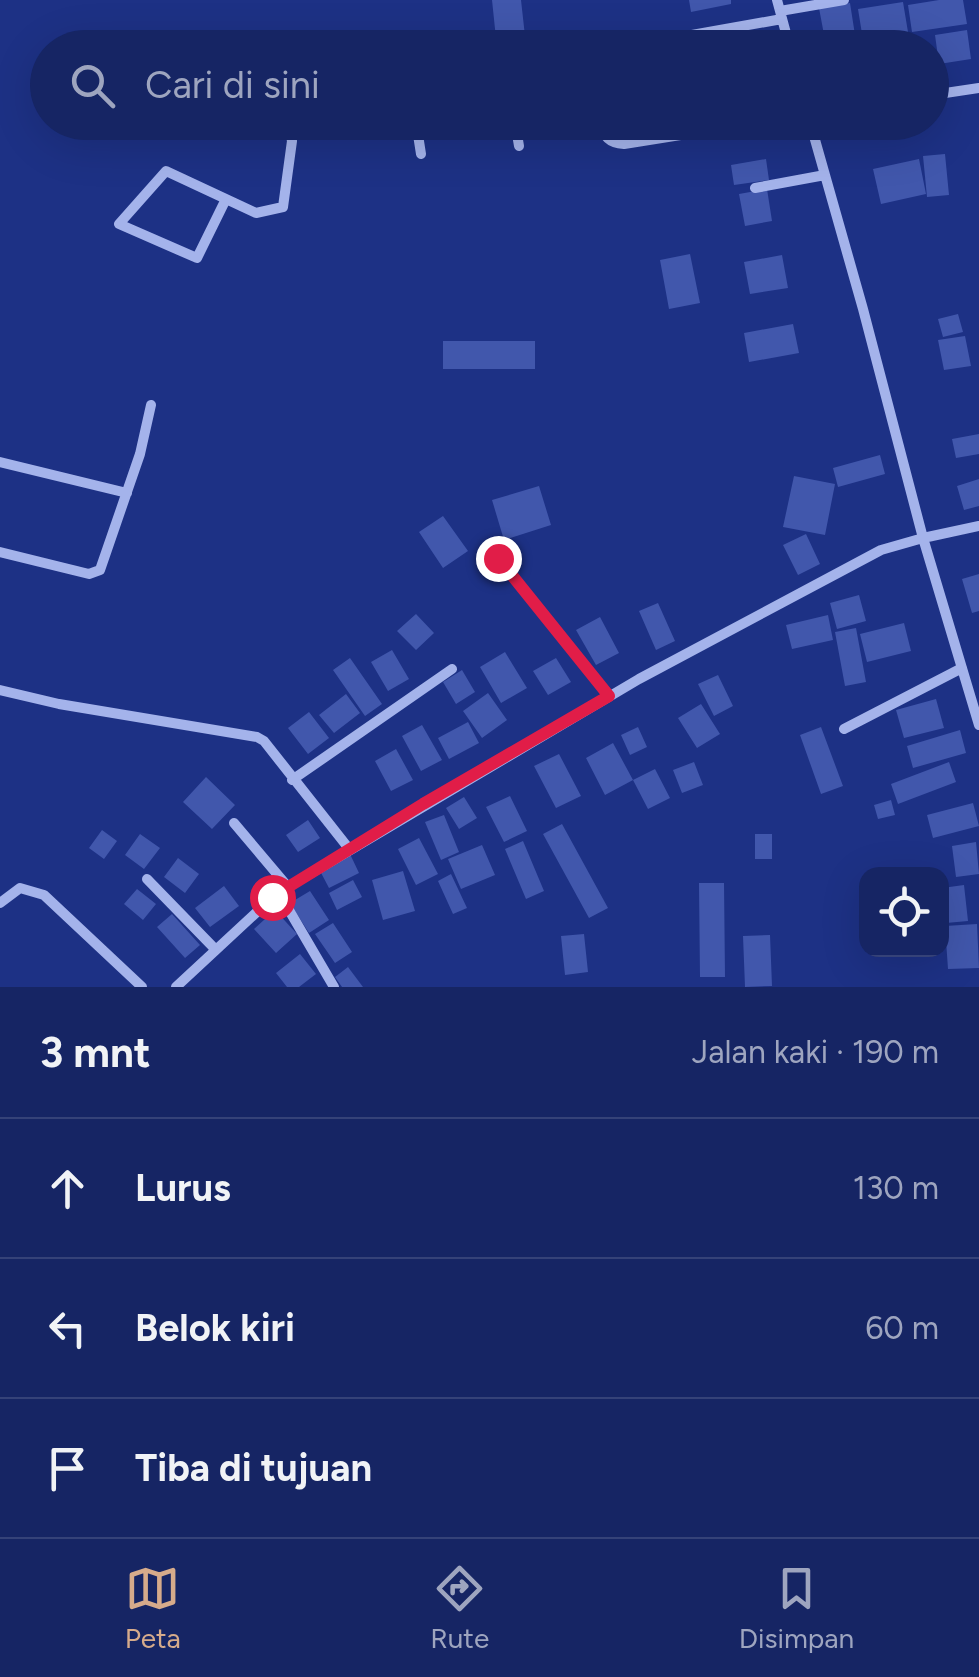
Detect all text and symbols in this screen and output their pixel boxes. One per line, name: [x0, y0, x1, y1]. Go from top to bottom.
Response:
search box: [30, 30, 949, 140]
icon: search: [65, 58, 120, 113]
text: Cari di sini: [145, 62, 320, 108]
route end: [476, 536, 522, 582]
map controls: [859, 867, 949, 957]
button: locate: [859, 867, 949, 957]
route start: [250, 875, 296, 921]
text: 3 mnt: [40, 1027, 151, 1078]
text: Jalan kaki · 190 m: [692, 1033, 939, 1071]
icon: ahead: [40, 1161, 95, 1216]
text: Lurus: [135, 1165, 231, 1211]
text: 130 m: [853, 1169, 939, 1207]
icon: left: [40, 1301, 95, 1356]
text: Belok kiri: [135, 1305, 295, 1351]
text: 60 m: [865, 1309, 939, 1347]
icon: arrive: [40, 1441, 95, 1496]
text: Tiba di tujuan: [135, 1445, 372, 1491]
tab: Peta: [125, 1561, 181, 1655]
tab: Rute: [430, 1561, 489, 1655]
tab: Disimpan: [739, 1561, 854, 1655]

